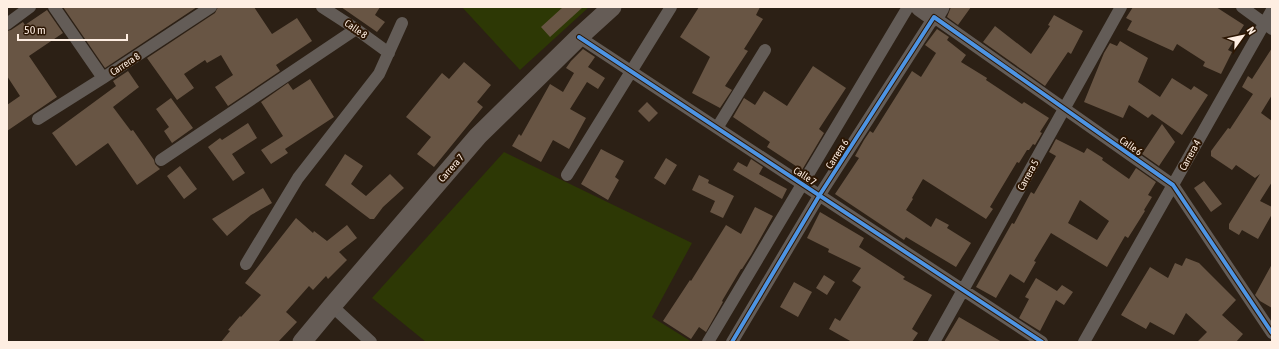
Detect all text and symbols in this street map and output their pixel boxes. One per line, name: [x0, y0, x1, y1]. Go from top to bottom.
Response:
scale bar: [18, 16, 127, 42]
north arrow: [1223, 16, 1263, 56]
street label: Calle 8: [343, 17, 370, 41]
text: 50 m: [24, 23, 46, 37]
text: N: [1245, 25, 1258, 37]
street label: Carrera 8: [108, 50, 142, 78]
street label: Calle 6: [1118, 134, 1145, 158]
street label: Carrera 6: [823, 137, 851, 171]
street label: Carrera 4: [1177, 138, 1203, 172]
street label: Carrera 7: [436, 152, 466, 184]
street label: Carrera 5: [1015, 158, 1041, 192]
street label: Calle 7: [792, 165, 819, 188]

